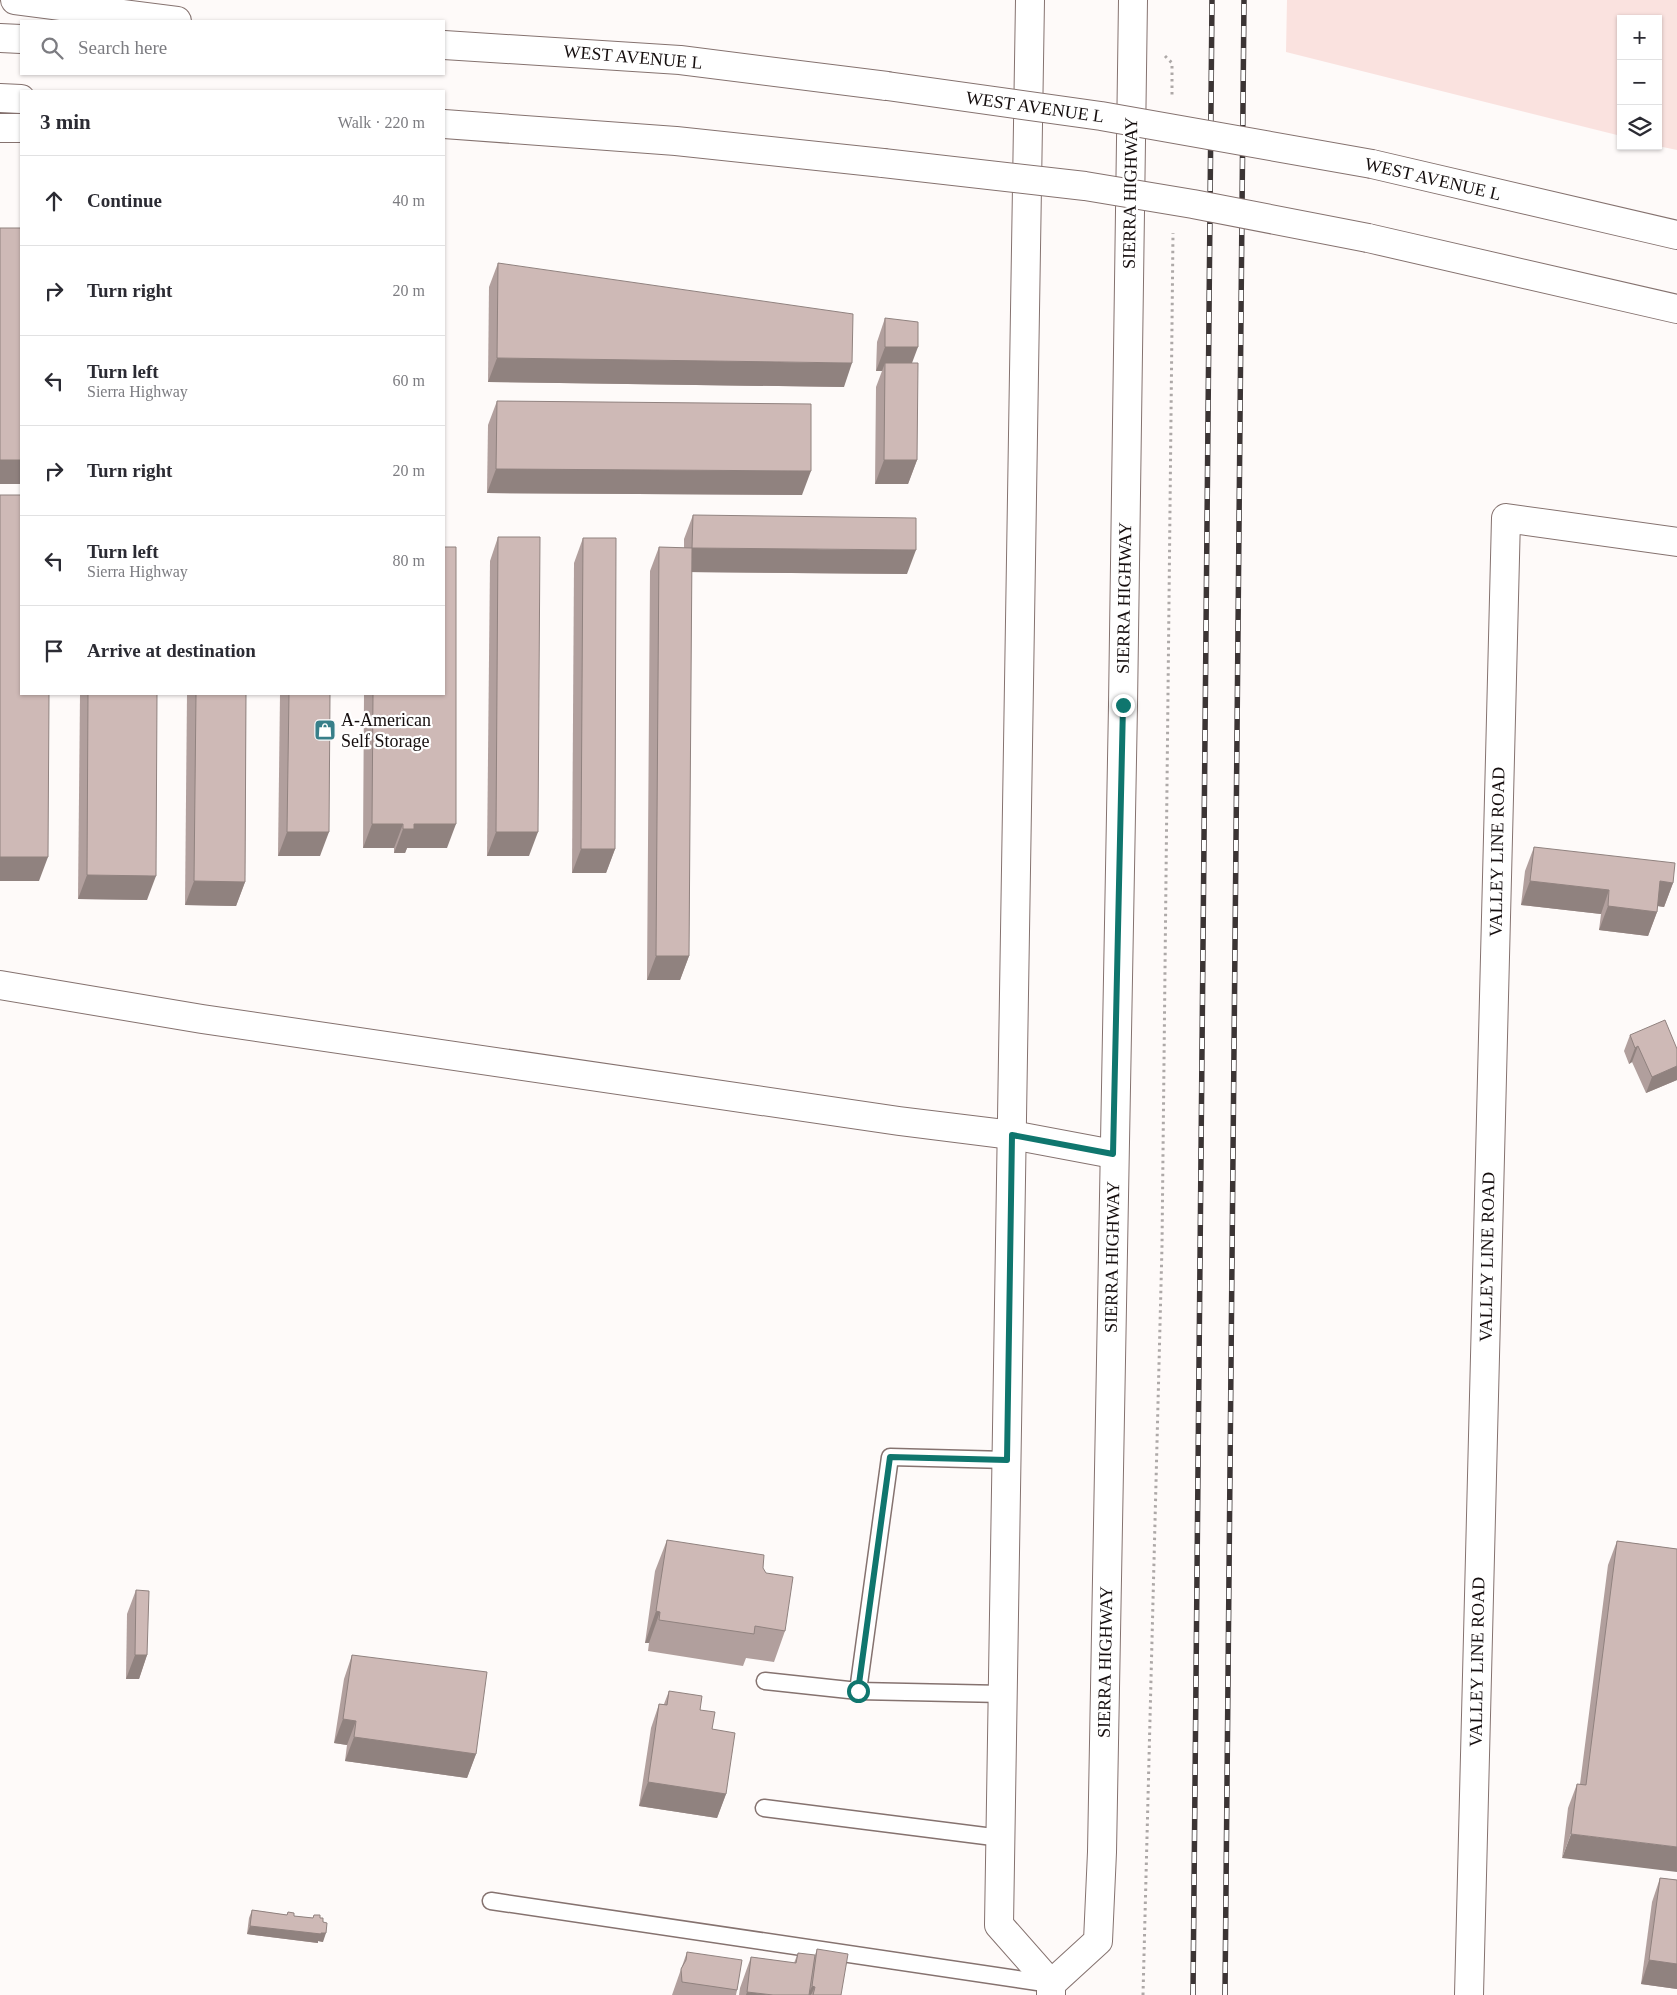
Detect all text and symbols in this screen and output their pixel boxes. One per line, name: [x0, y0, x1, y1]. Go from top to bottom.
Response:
map controls: [1617, 15, 1662, 150]
button: +: [1617, 15, 1662, 60]
search box: [20, 20, 445, 75]
icon: search: [38, 34, 66, 62]
text: Search here: [78, 37, 167, 58]
street label: WEST AVENUE L: [563, 41, 703, 73]
button: −: [1617, 60, 1662, 105]
street label: WEST AVENUE L: [965, 87, 1105, 127]
button: layers: [1617, 105, 1662, 150]
text: 3 min: [40, 110, 91, 134]
text: Walk · 220 m: [338, 114, 425, 131]
street label: SIERRA HIGHWAY: [1119, 117, 1141, 269]
street label: WEST AVENUE L: [1363, 154, 1503, 204]
icon: ahead: [40, 187, 68, 215]
text: Continue: [87, 190, 162, 211]
text: 40 m: [393, 192, 425, 209]
icon: right: [40, 277, 68, 305]
text: Turn right: [87, 280, 172, 301]
text: 20 m: [393, 282, 425, 299]
text: Turn left: [87, 361, 159, 382]
icon: left: [40, 367, 68, 395]
text: 60 m: [393, 372, 425, 389]
text: Sierra Highway: [87, 383, 188, 400]
icon: right: [40, 457, 68, 485]
text: Turn right: [87, 460, 172, 481]
text: 20 m: [393, 462, 425, 479]
street label: SIERRA HIGHWAY: [1113, 522, 1135, 674]
text: Turn left: [87, 541, 159, 562]
icon: left: [40, 547, 68, 575]
text: 80 m: [393, 552, 425, 569]
text: Sierra Highway: [87, 563, 188, 580]
icon: arrive: [40, 637, 68, 665]
text: Arrive at destination: [87, 640, 256, 661]
route end: [1112, 694, 1135, 717]
place label: A-American Self Storage: [341, 710, 431, 751]
shop icon: A-American Self Storage: [313, 718, 337, 742]
street label: VALLEY LINE ROAD: [1486, 767, 1508, 937]
street label: VALLEY LINE ROAD: [1476, 1172, 1498, 1342]
street label: SIERRA HIGHWAY: [1101, 1181, 1123, 1333]
street label: VALLEY LINE ROAD: [1466, 1577, 1488, 1747]
street label: SIERRA HIGHWAY: [1094, 1586, 1116, 1738]
route start: [847, 1680, 870, 1703]

